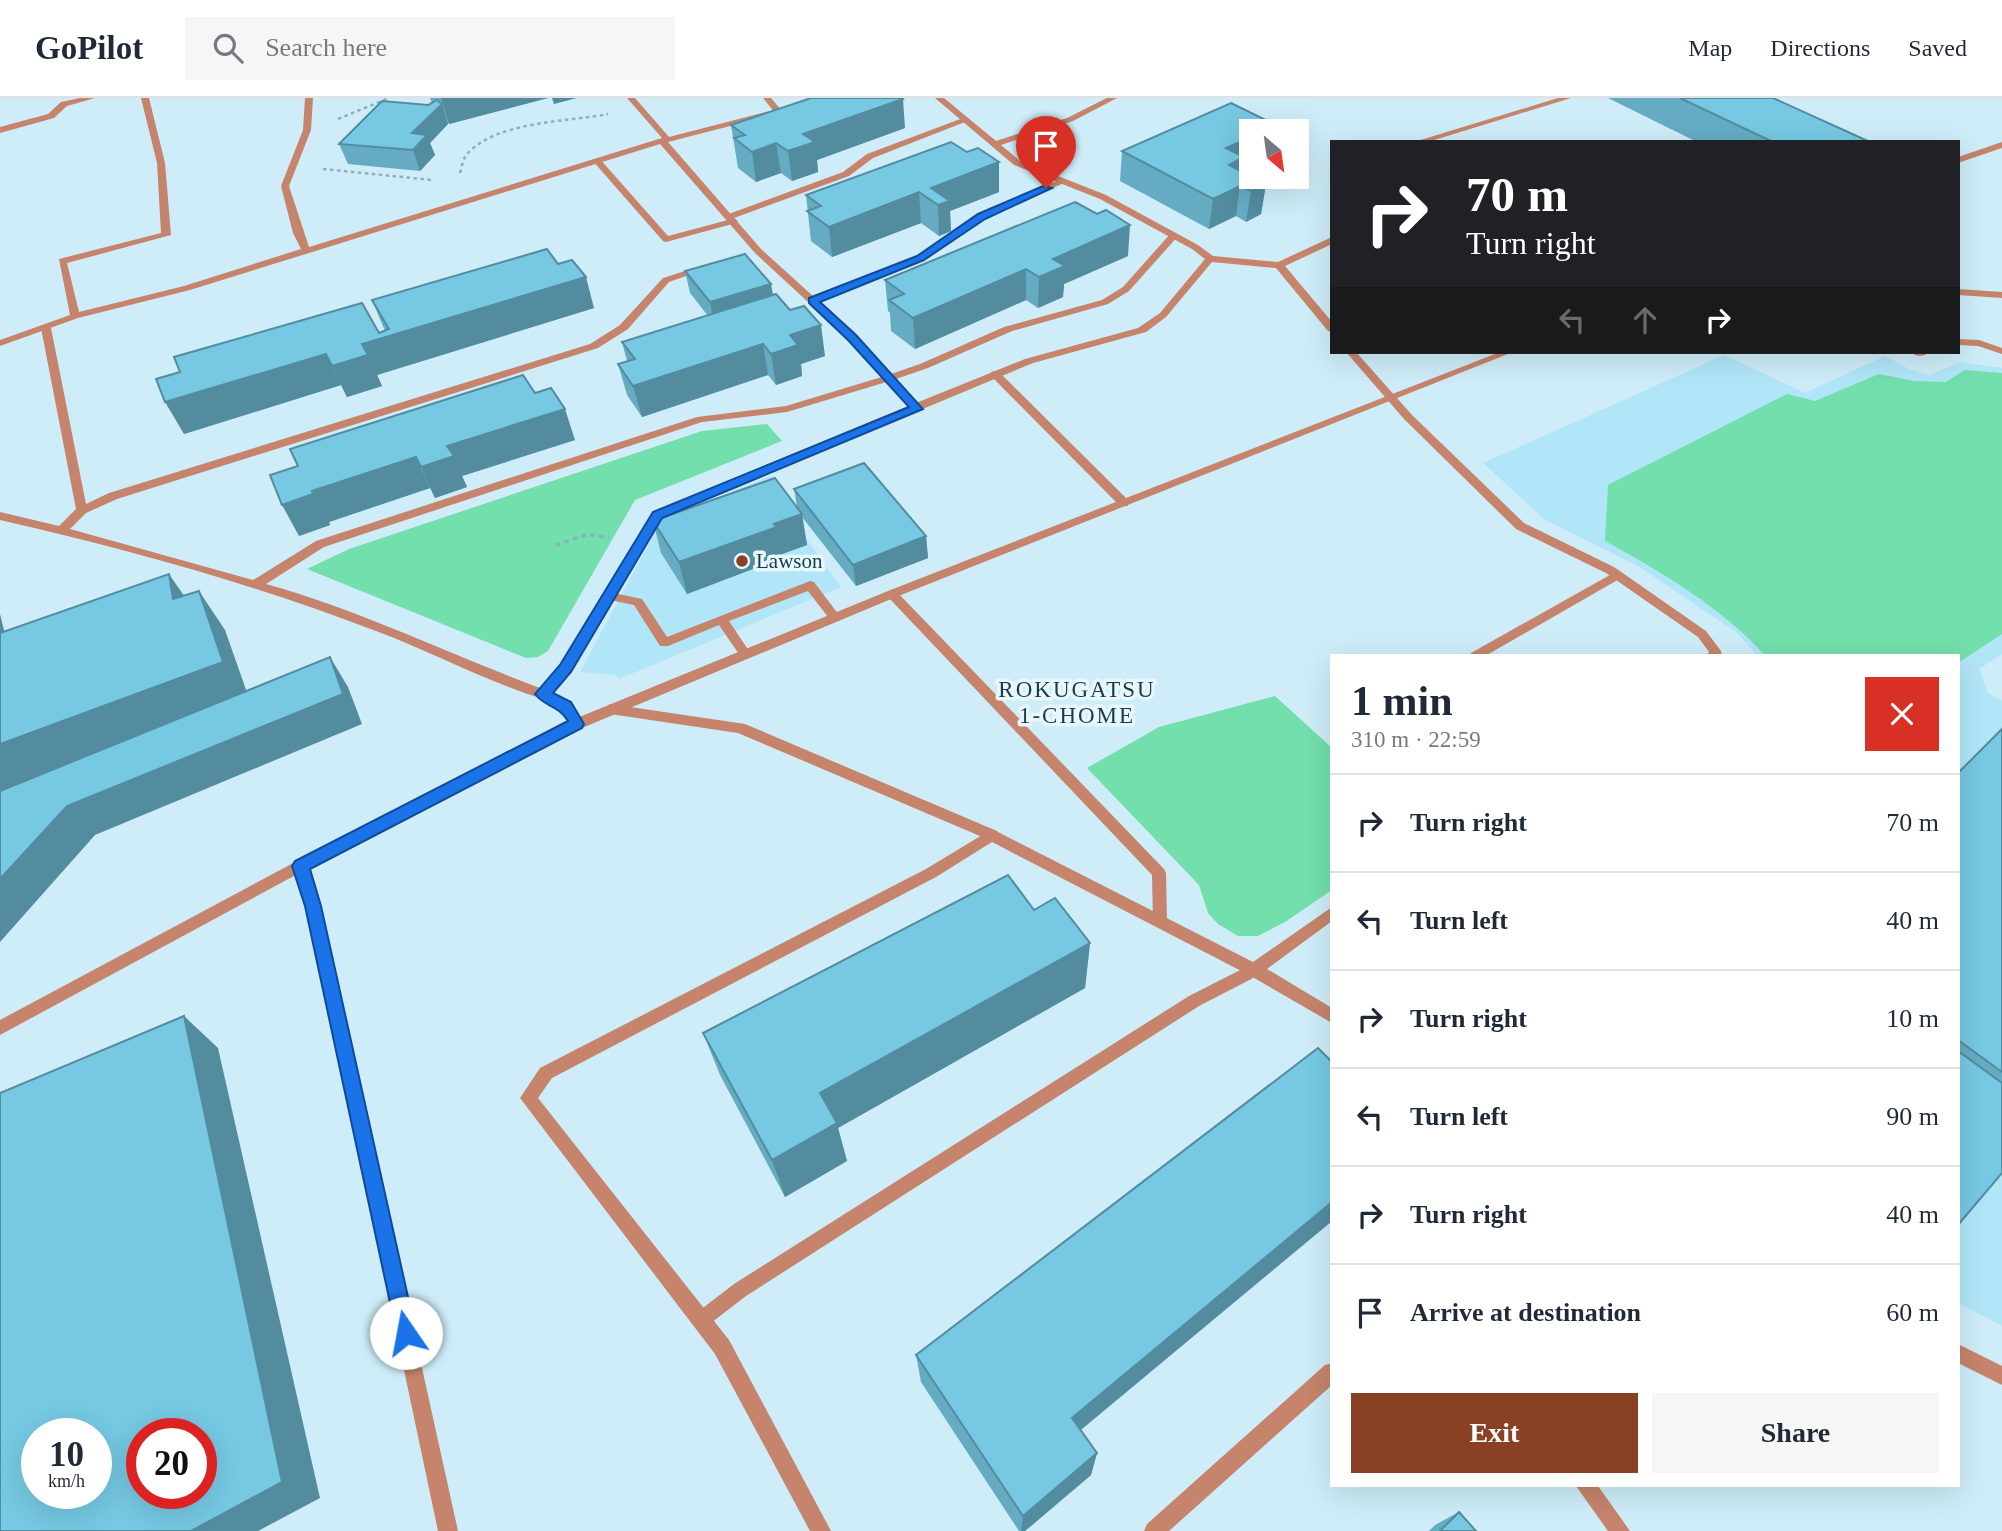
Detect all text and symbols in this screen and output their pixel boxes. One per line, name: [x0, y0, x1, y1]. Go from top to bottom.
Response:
search box: [185, 17, 675, 80]
icon: search: [209, 29, 247, 67]
text: GoPilot: [35, 30, 143, 66]
text: Search here: [265, 33, 387, 62]
text: Map: [1688, 35, 1732, 61]
text: Directions: [1770, 35, 1870, 61]
text: Saved: [1908, 35, 1967, 61]
pin: [1016, 116, 1076, 188]
north arrow: [1239, 119, 1309, 189]
map controls: [1239, 119, 1309, 189]
icon: arrive: [1027, 127, 1065, 165]
text: 70 m: [1466, 167, 1568, 222]
icon: right: [1351, 168, 1442, 259]
text: Turn right: [1466, 225, 1596, 261]
icon: left: [1553, 301, 1591, 339]
icon: ahead: [1626, 301, 1664, 339]
icon: right: [1699, 301, 1737, 339]
place label: Lawson: [756, 549, 823, 573]
marker: Lawson: [734, 553, 750, 569]
district label: ROKUGATSU 1-CHOME: [998, 677, 1156, 728]
button: close: [1865, 677, 1939, 751]
text: 1 min: [1351, 678, 1453, 724]
text: 310 m · 22:59: [1351, 727, 1481, 752]
icon: right: [1351, 804, 1389, 842]
text: Turn right: [1410, 808, 1527, 837]
text: 70 m: [1886, 808, 1939, 837]
icon: left: [1351, 902, 1389, 940]
text: Turn left: [1410, 906, 1508, 935]
text: 40 m: [1886, 906, 1939, 935]
icon: right: [1351, 1000, 1389, 1038]
text: Turn right: [1410, 1004, 1527, 1033]
text: 10 m: [1886, 1004, 1939, 1033]
icon: left: [1351, 1098, 1389, 1136]
text: Turn left: [1410, 1102, 1508, 1131]
text: 90 m: [1886, 1102, 1939, 1131]
icon: right: [1351, 1196, 1389, 1234]
text: Turn right: [1410, 1200, 1527, 1229]
text: 40 m: [1886, 1200, 1939, 1229]
icon: arrive: [1351, 1294, 1389, 1332]
position arrow: [369, 1296, 443, 1370]
text: Arrive at destination: [1410, 1298, 1641, 1327]
text: 60 m: [1886, 1298, 1939, 1327]
button: Exit: [1351, 1393, 1638, 1473]
button: Share: [1652, 1393, 1939, 1473]
speed limit sign: 20: [126, 1418, 217, 1509]
text: 10: [49, 1435, 84, 1474]
text: km/h: [48, 1471, 85, 1491]

